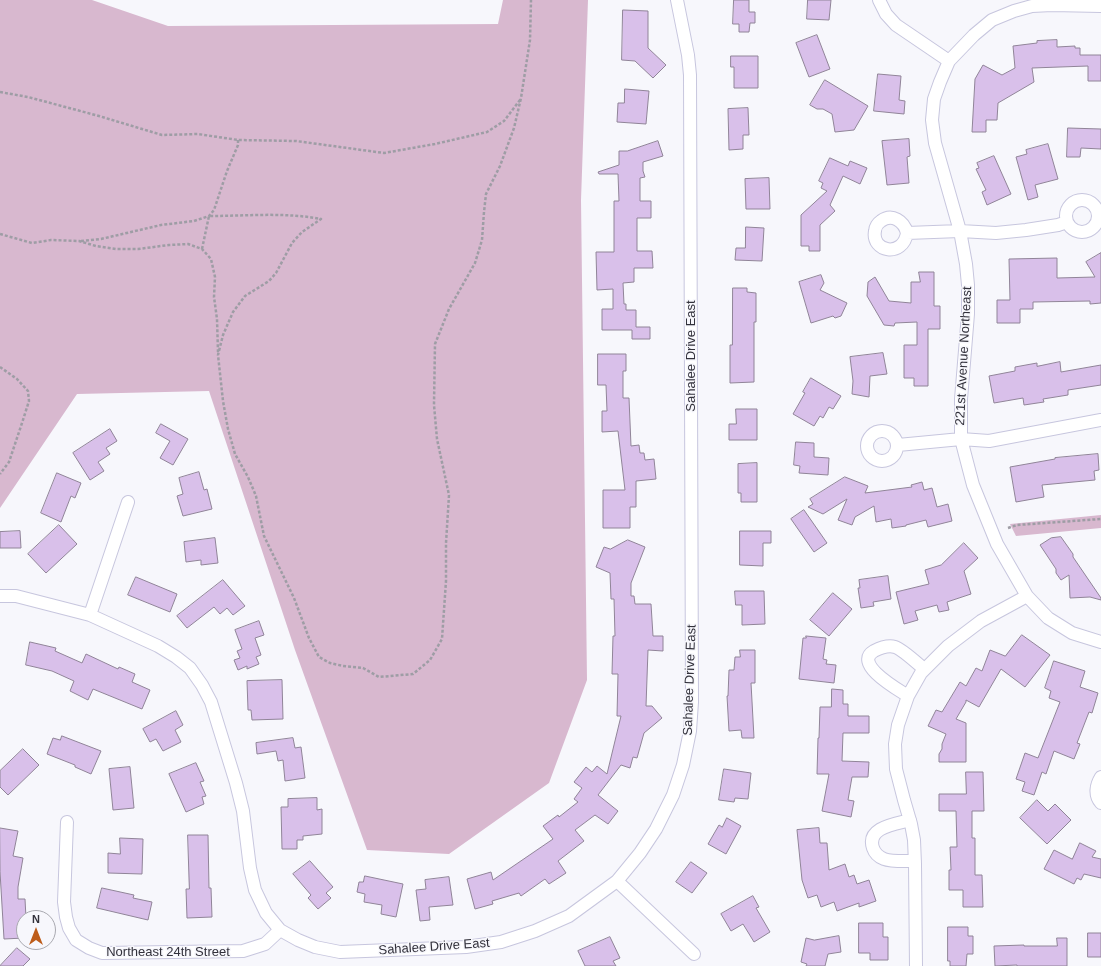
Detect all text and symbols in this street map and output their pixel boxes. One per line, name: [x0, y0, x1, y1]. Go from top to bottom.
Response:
street label: 221st Avenue Northeast: [953, 286, 975, 426]
street label: Sahalee Drive East: [683, 300, 699, 412]
street label: Sahalee Drive East: [680, 624, 700, 736]
north arrow: [16, 910, 56, 950]
text: N: [32, 913, 40, 925]
street label: Sahalee Drive East: [378, 935, 490, 959]
street label: Northeast 24th Street: [106, 944, 230, 960]

